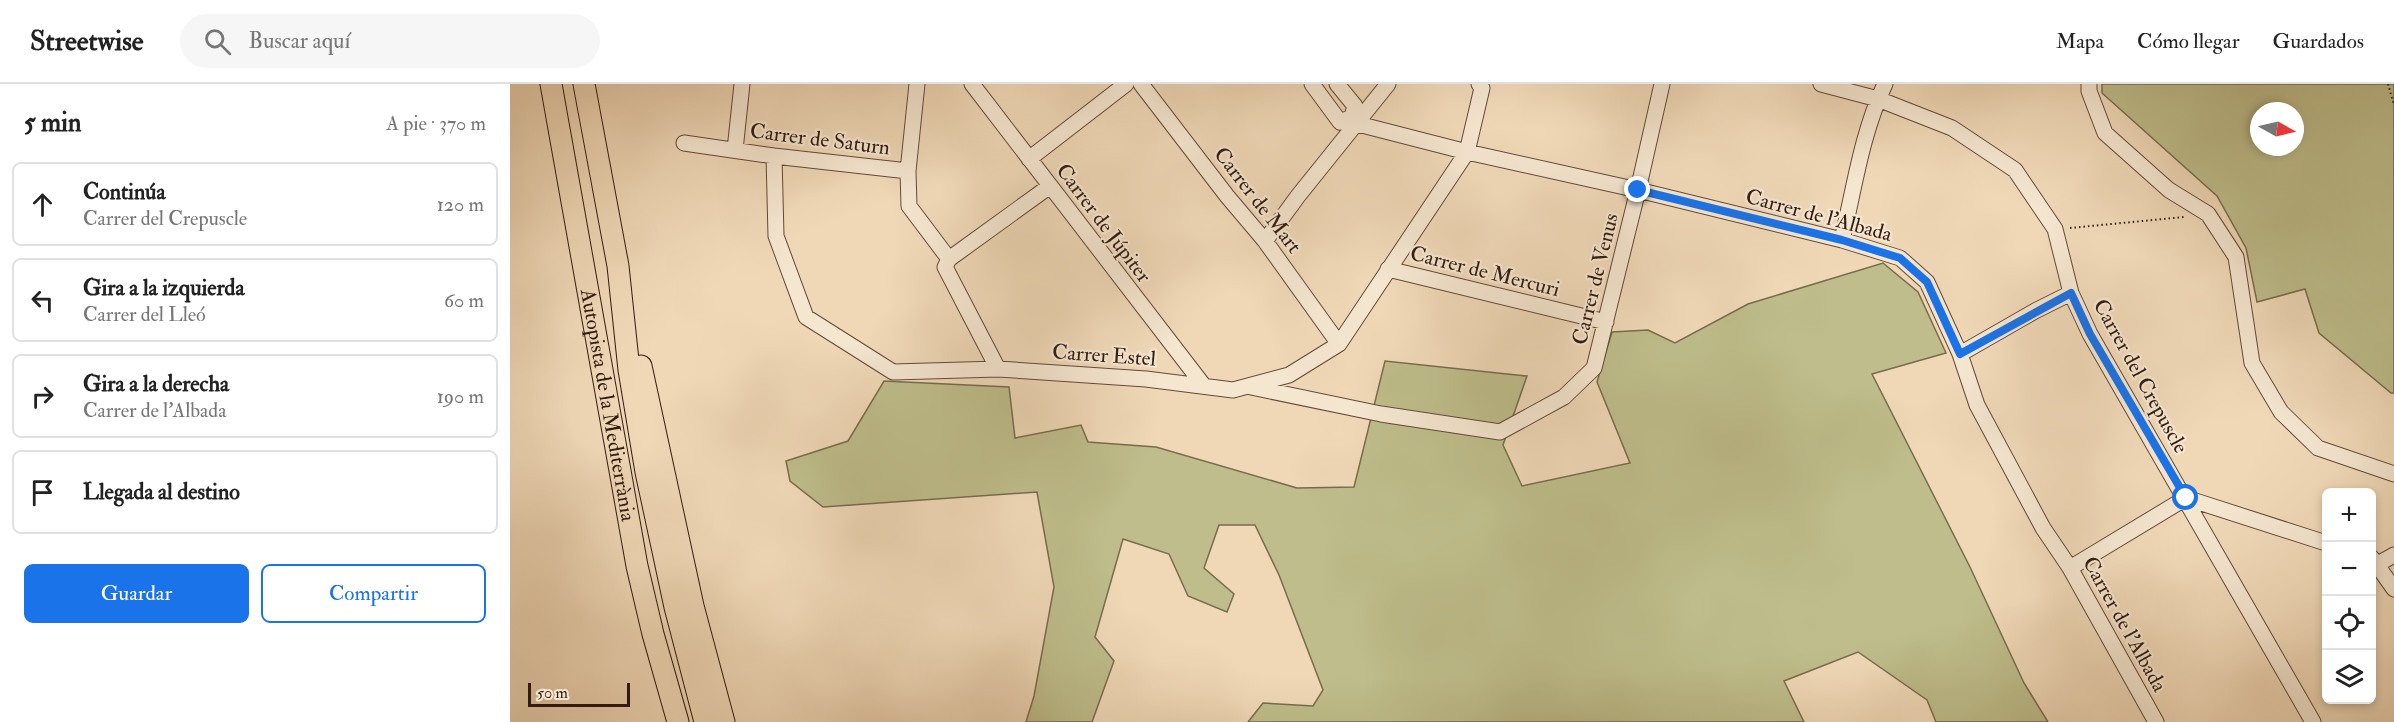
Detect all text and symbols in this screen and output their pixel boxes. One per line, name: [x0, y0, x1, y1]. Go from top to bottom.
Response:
search box: [180, 14, 600, 68]
text: Streetwise: [30, 24, 144, 59]
icon: search: [201, 25, 234, 58]
text: Buscar aquí: [249, 27, 350, 55]
text: Mapa: [2056, 28, 2104, 55]
text: Cómo llegar: [2137, 28, 2240, 55]
text: Guardados: [2273, 28, 2364, 55]
north arrow: [2250, 102, 2304, 156]
text: 5 min: [24, 107, 81, 139]
text: A pie · 370 m: [386, 111, 486, 136]
street label: Carrer de Saturn: [748, 118, 892, 161]
street label: Carrer de Mart: [1208, 142, 1308, 259]
street label: Carrer de Júpiter: [1050, 158, 1157, 288]
route end: [1624, 176, 1650, 202]
text: Continúa: [83, 178, 166, 206]
street label: Carrer de l'Albada: [1743, 183, 1895, 248]
icon: ahead: [26, 188, 59, 221]
text: 120 m: [437, 192, 484, 217]
text: Carrer del Crepuscle: [83, 206, 247, 231]
street label: Carrer de Venus: [1566, 211, 1625, 348]
street label: Carrer de Mercuri: [1407, 240, 1563, 303]
text: Gira a la izquierda: [83, 274, 244, 302]
icon: left: [26, 284, 59, 317]
street label: Autopista de la Mediterrània: [574, 286, 642, 524]
text: 60 m: [444, 288, 484, 313]
street label: Carrer del Crepuscle: [2087, 294, 2194, 458]
text: Carrer del Lleó: [83, 302, 206, 327]
street label: Carrer Estel: [1051, 338, 1157, 373]
text: Gira a la derecha: [83, 370, 229, 398]
icon: right: [26, 380, 59, 413]
text: 190 m: [437, 384, 484, 409]
text: Carrer de l'Albada: [83, 398, 226, 423]
icon: arrive: [26, 476, 59, 509]
text: Llegada al destino: [83, 478, 240, 506]
route start: [2172, 484, 2198, 510]
map controls: [2322, 488, 2376, 704]
button: +: [2322, 488, 2376, 542]
button: −: [2322, 542, 2376, 596]
street label: Carrer de l'Albada: [2076, 552, 2173, 697]
button: Guardar: [24, 564, 249, 623]
button: Compartir: [261, 564, 486, 623]
button: locate: [2322, 596, 2376, 650]
button: layers: [2322, 650, 2376, 704]
scale bar: [528, 680, 630, 708]
text: 50 m: [537, 683, 568, 703]

